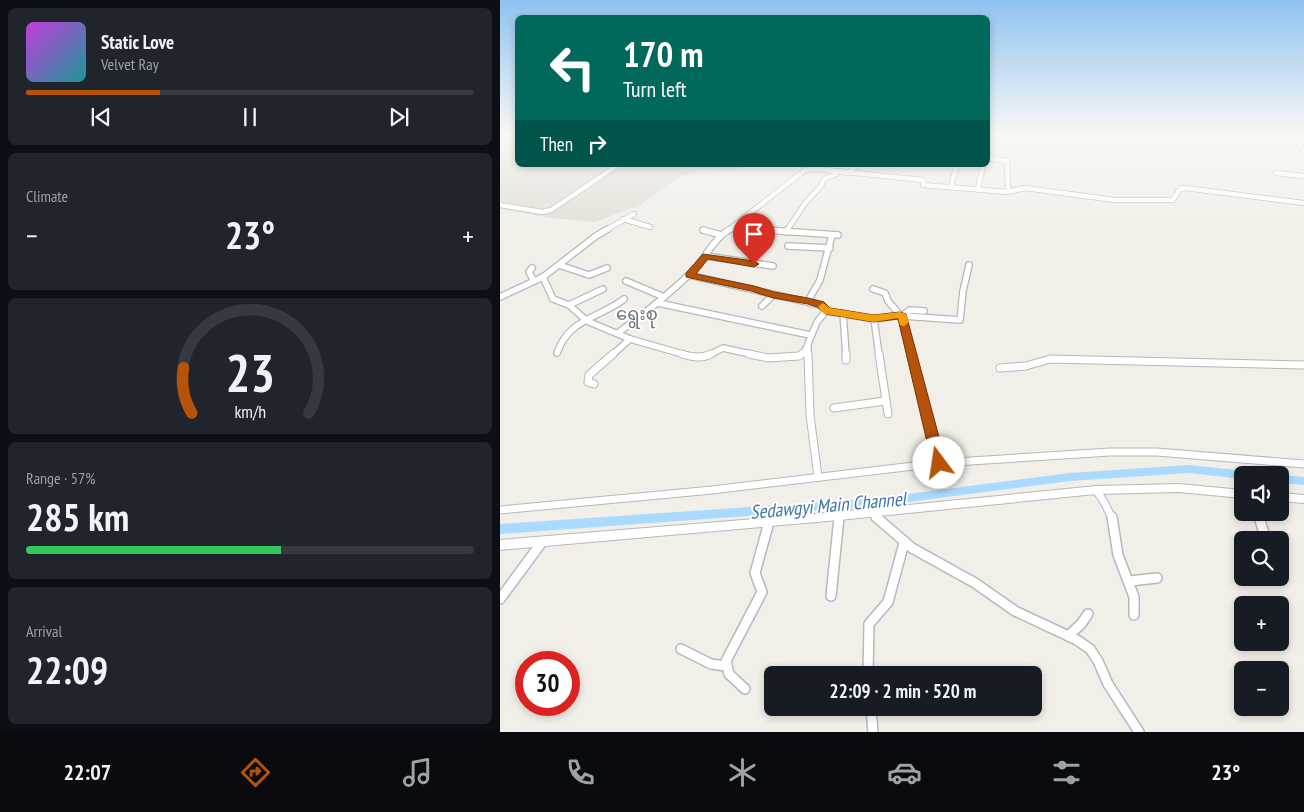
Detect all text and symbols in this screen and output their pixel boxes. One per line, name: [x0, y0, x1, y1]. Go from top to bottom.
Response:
text: Static Love: [101, 30, 174, 54]
text: 170 m: [623, 31, 704, 77]
icon: left: [540, 35, 605, 100]
text: Velvet Ray: [101, 54, 159, 74]
text: Turn left: [623, 75, 687, 103]
icon: previous: [87, 103, 115, 131]
icon: pause: [236, 103, 264, 131]
icon: next: [385, 103, 413, 131]
icon: right: [583, 130, 611, 158]
text: Then: [540, 132, 573, 156]
text: Climate: [26, 186, 68, 206]
text: 23°: [225, 210, 275, 259]
pin: [733, 213, 775, 264]
text: −: [26, 217, 38, 254]
text: +: [462, 217, 474, 254]
icon: arrive: [740, 220, 768, 248]
district label: ရွေးစု: [616, 302, 658, 329]
text: 23: [225, 339, 275, 406]
text: km/h: [234, 400, 266, 423]
position arrow: [912, 436, 964, 488]
map controls: [1234, 466, 1289, 716]
button: sound: [1234, 466, 1289, 521]
text: Range · 57%: [26, 468, 95, 488]
water label: Sedawgyi Main Channel: [749, 486, 908, 524]
text: 285 km: [26, 492, 129, 541]
button: search: [1234, 531, 1289, 586]
button: +: [1234, 596, 1289, 651]
text: Arrival: [26, 621, 62, 641]
text: 22:09: [26, 645, 108, 694]
speed limit sign: 30: [515, 651, 580, 716]
button: −: [1234, 661, 1289, 716]
text: 22:09 · 2 min · 520 m: [830, 679, 976, 703]
icon: directions: [238, 755, 273, 790]
icon: music: [400, 755, 435, 790]
icon: phone: [563, 755, 598, 790]
icon: climate: [725, 755, 760, 790]
icon: car: [887, 755, 922, 790]
icon: filters: [1049, 755, 1084, 790]
text: 22:07: [64, 758, 111, 786]
text: 23°: [1211, 758, 1240, 786]

